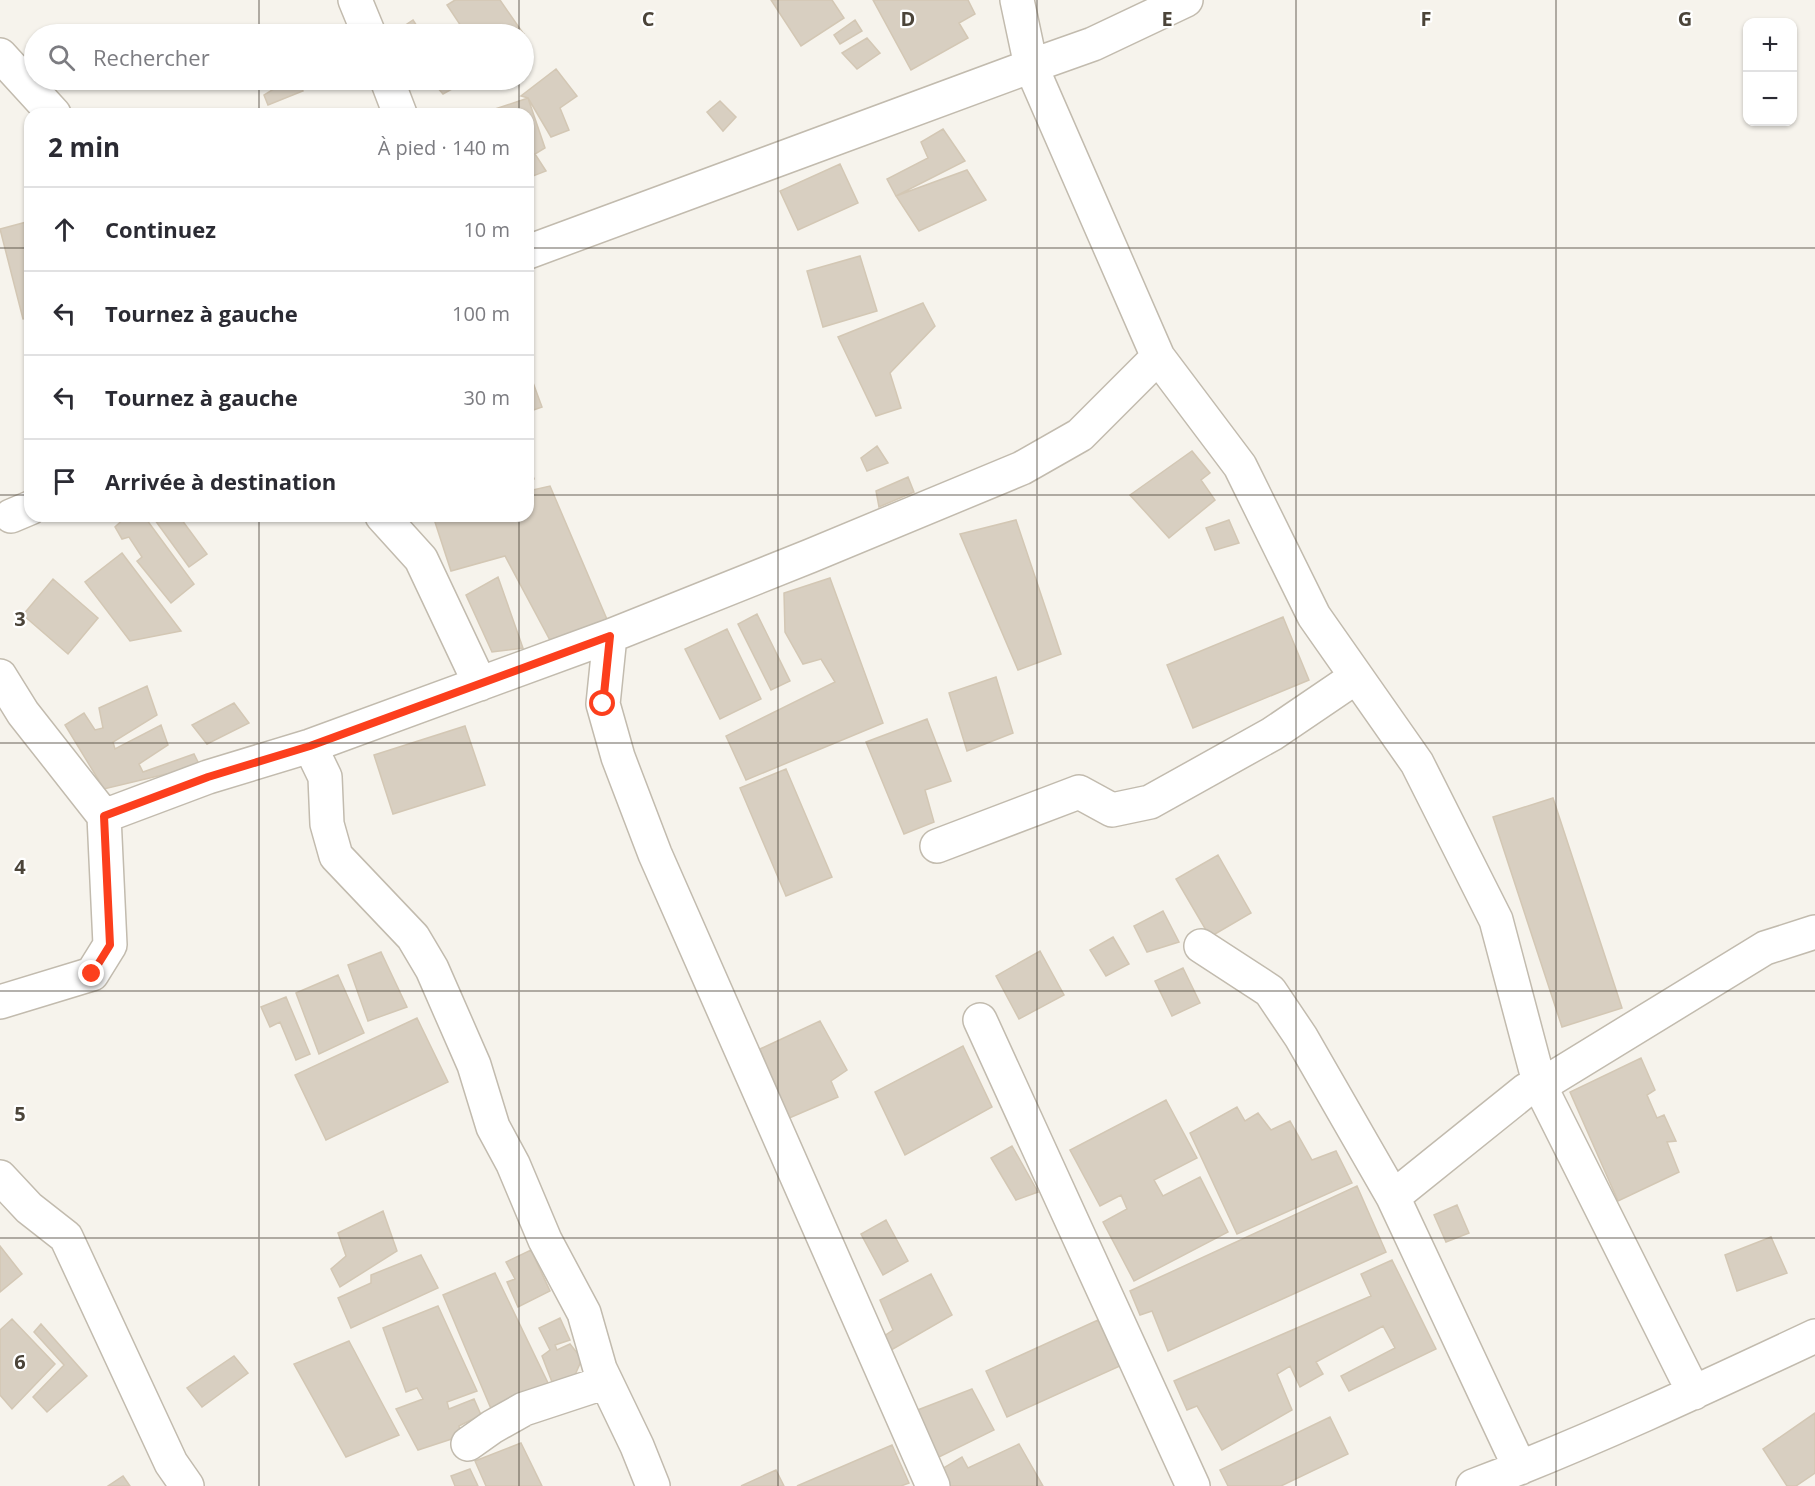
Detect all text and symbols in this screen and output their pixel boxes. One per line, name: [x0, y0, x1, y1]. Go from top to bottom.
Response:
text: C: [642, 5, 655, 32]
text: D: [901, 5, 915, 32]
text: E: [1161, 5, 1173, 32]
text: F: [1421, 5, 1431, 32]
text: G: [1678, 5, 1692, 32]
map controls: [1743, 18, 1797, 126]
button: +: [1743, 18, 1797, 72]
search box: [24, 24, 534, 90]
icon: search: [45, 41, 78, 74]
text: Rechercher: [93, 42, 210, 72]
button: −: [1743, 72, 1797, 126]
text: 2 min: [48, 129, 120, 165]
text: À pied · 140 m: [378, 134, 510, 161]
icon: ahead: [48, 213, 81, 246]
text: Continuez: [105, 214, 216, 244]
text: 10 m: [463, 216, 510, 243]
icon: left: [48, 297, 81, 330]
text: Tournez à gauche: [105, 298, 298, 328]
text: 100 m: [452, 300, 510, 327]
icon: left: [48, 381, 81, 414]
text: Tournez à gauche: [105, 382, 298, 412]
text: 30 m: [463, 384, 510, 411]
icon: arrive: [48, 465, 81, 498]
text: Arrivée à destination: [105, 466, 336, 496]
text: 3: [14, 605, 26, 632]
route start: [589, 690, 615, 716]
text: 4: [14, 853, 26, 880]
route end: [78, 960, 104, 986]
text: 5: [14, 1100, 26, 1127]
text: 6: [14, 1348, 26, 1375]

